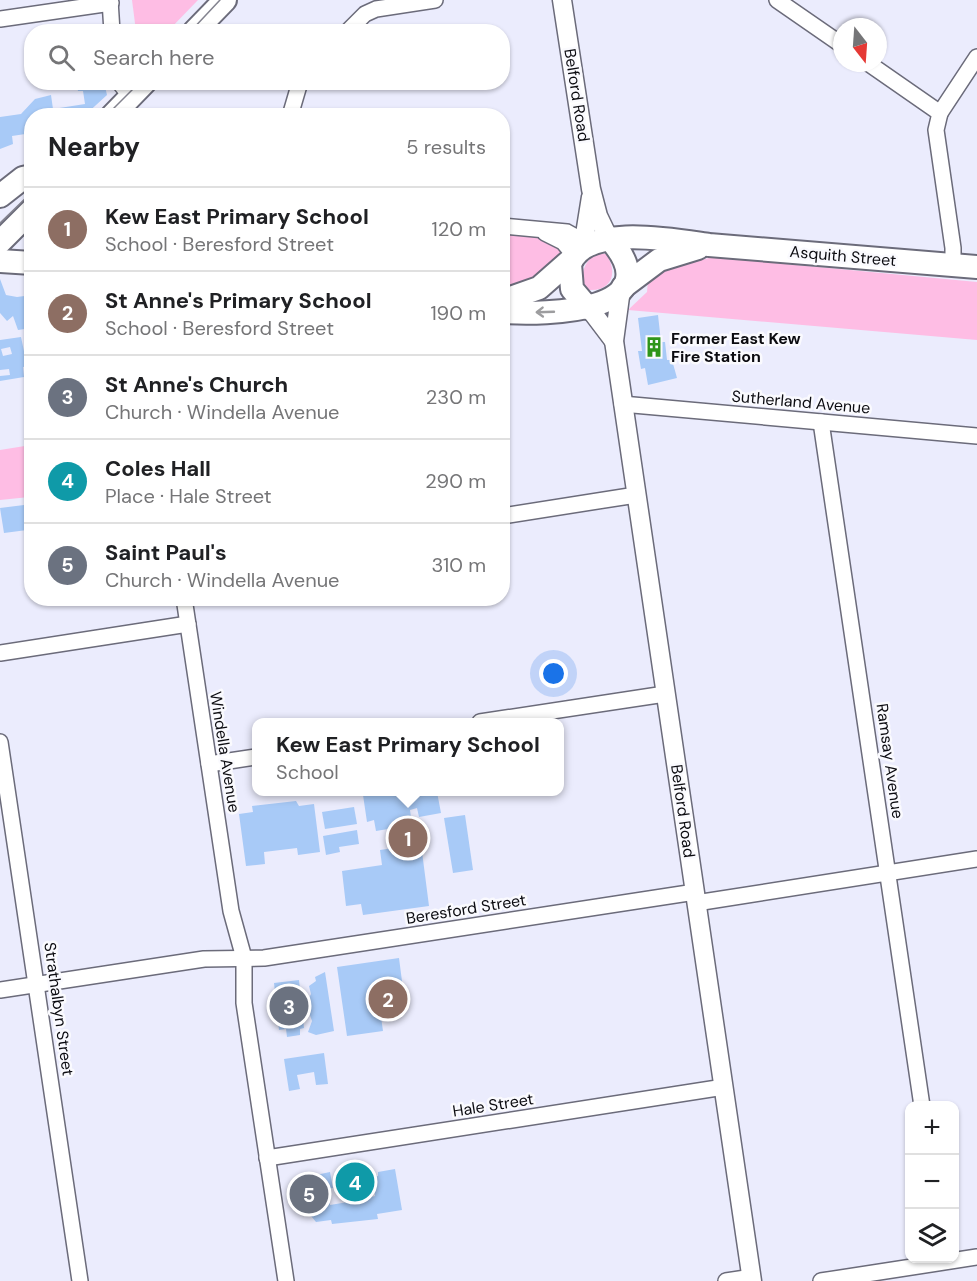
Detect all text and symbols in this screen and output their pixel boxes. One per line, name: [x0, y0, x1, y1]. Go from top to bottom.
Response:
north arrow: [833, 18, 887, 72]
search box: [24, 24, 510, 90]
icon: search: [45, 41, 78, 74]
text: Search here: [93, 43, 214, 72]
street label: Belford Road: [559, 47, 595, 143]
text: Nearby: [48, 130, 140, 164]
text: 5 results: [406, 134, 486, 160]
text: Kew East Primary School: [105, 202, 369, 231]
text: 1: [64, 216, 71, 242]
text: 120 m: [432, 216, 486, 242]
text: School · Beresford Street: [105, 231, 334, 257]
street label: Asquith Street: [789, 241, 897, 271]
text: St Anne's Primary School: [105, 286, 372, 315]
text: 2: [62, 300, 73, 326]
text: 190 m: [430, 300, 486, 326]
one-way arrow: [536, 306, 556, 318]
text: School · Beresford Street: [105, 315, 334, 341]
place label: Former East Kew Fire Station: [671, 328, 801, 367]
building icon: Former East Kew Fire Station: [642, 335, 666, 359]
text: St Anne's Church: [105, 370, 288, 399]
text: 3: [61, 384, 74, 410]
text: 230 m: [426, 384, 486, 410]
street label: Sutherland Avenue: [731, 385, 871, 419]
text: Church · Windella Avenue: [105, 399, 339, 425]
text: Coles Hall: [105, 454, 211, 483]
text: 4: [61, 468, 74, 494]
text: 290 m: [425, 468, 486, 494]
text: Place · Hale Street: [105, 483, 272, 509]
text: Saint Paul's: [105, 538, 227, 567]
text: 5: [61, 552, 74, 578]
text: 310 m: [431, 552, 486, 578]
text: Church · Windella Avenue: [105, 567, 339, 593]
your location: [539, 659, 568, 688]
street label: Windella Avenue: [205, 690, 245, 814]
street label: Ramsay Avenue: [872, 702, 908, 820]
popup: [252, 718, 564, 796]
text: Kew East Primary School: [276, 730, 540, 759]
text: School: [276, 759, 339, 785]
street label: Belford Road: [666, 763, 700, 859]
pin: 1: [388, 816, 428, 860]
street label: Beresford Street: [404, 889, 528, 929]
street label: Strathalbyn Street: [39, 941, 79, 1077]
pin: 2: [368, 976, 408, 1022]
pin: 3: [270, 984, 308, 1028]
street label: Hale Street: [451, 1088, 535, 1122]
map controls: [905, 1101, 959, 1263]
button: +: [905, 1101, 959, 1155]
button: −: [905, 1155, 959, 1209]
pin: 4: [336, 1160, 374, 1204]
pin: 5: [290, 1172, 328, 1216]
button: layers: [905, 1209, 959, 1263]

